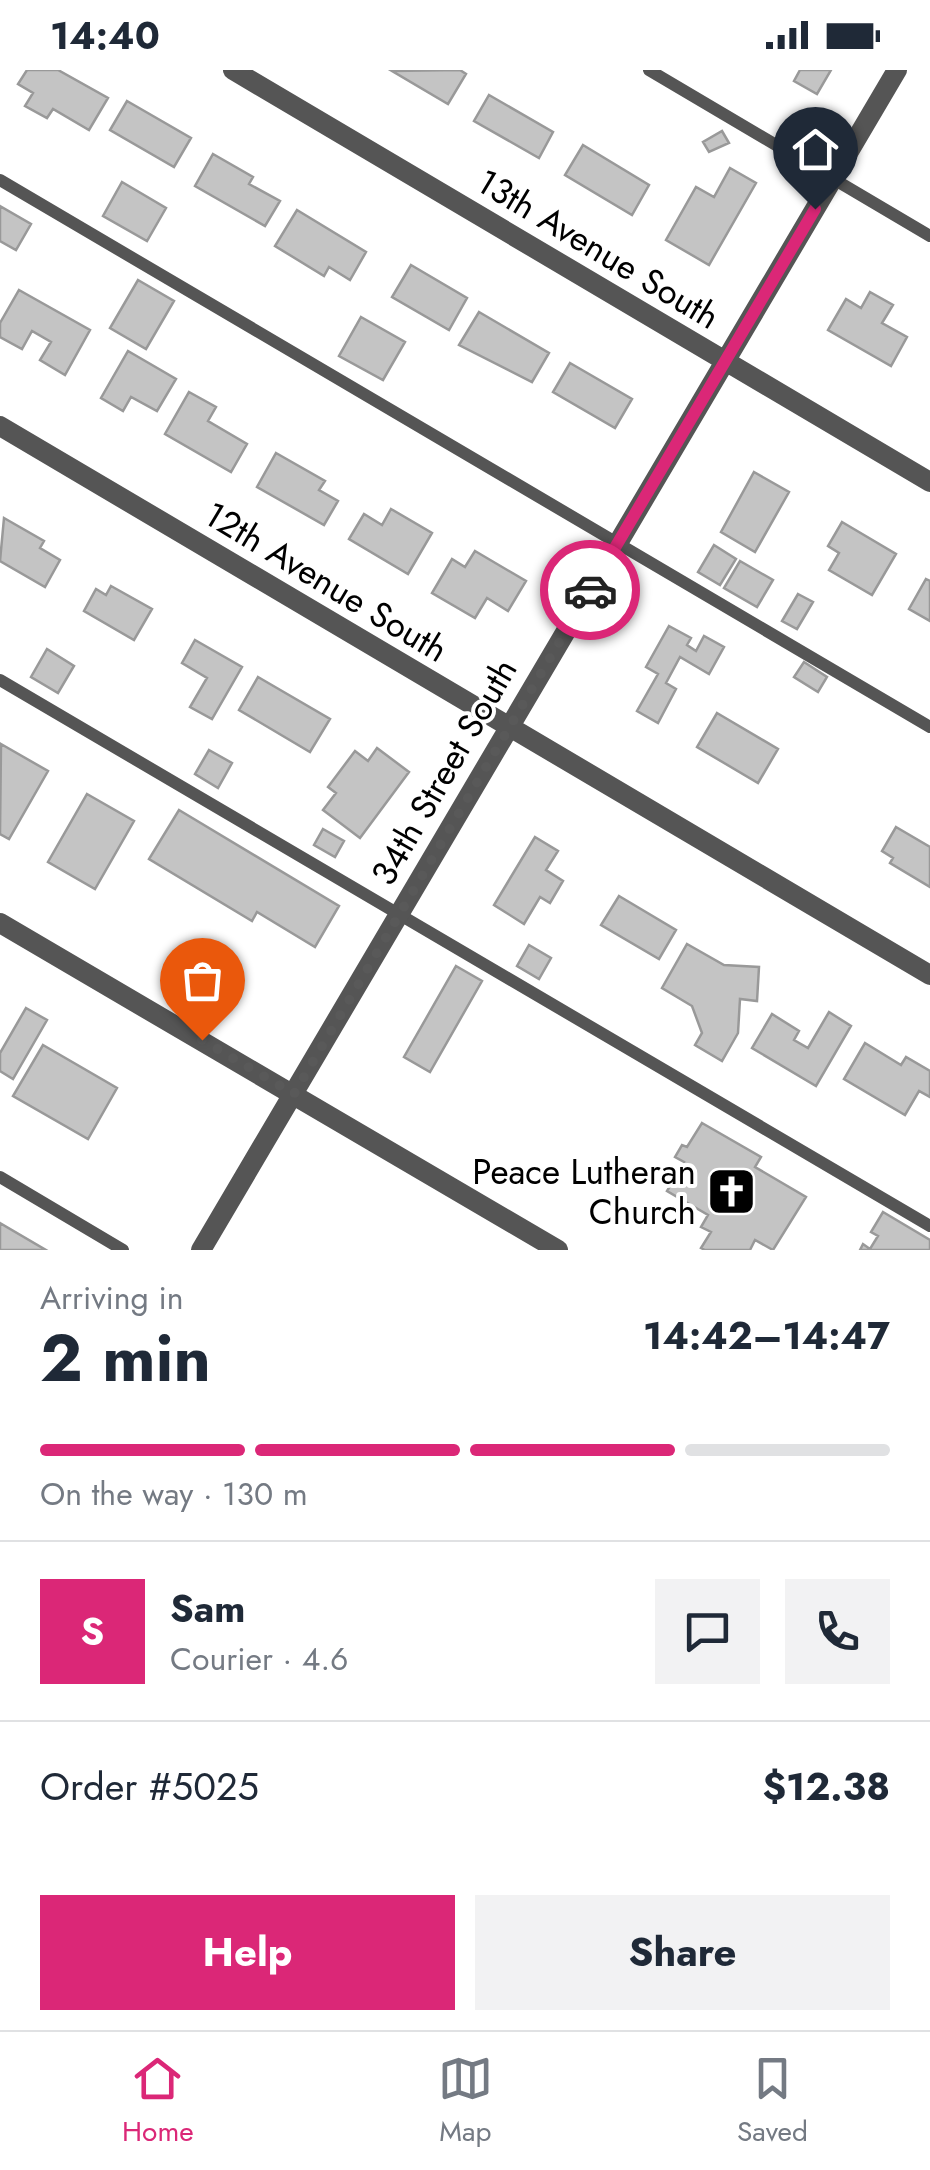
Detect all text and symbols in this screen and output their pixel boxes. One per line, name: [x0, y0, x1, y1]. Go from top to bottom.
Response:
text: 14:40: [50, 8, 160, 63]
pin: [773, 107, 858, 210]
icon: home: [788, 122, 843, 177]
street label: 13th Avenue South: [467, 157, 729, 341]
street label: 12th Avenue South: [195, 490, 457, 674]
courier: [540, 540, 640, 640]
icon: car: [563, 563, 618, 618]
street label: 34th Street South: [359, 649, 529, 895]
pin: [160, 938, 245, 1041]
icon: bag: [175, 953, 230, 1008]
place label: Peace Lutheran Church: [472, 1147, 696, 1237]
church icon: Peace Lutheran Church: [705, 1166, 757, 1218]
text: Arriving in: [40, 1275, 184, 1321]
text: 14:42–14:47: [643, 1308, 890, 1363]
text: 2 min: [40, 1311, 211, 1405]
text: On the way · 130 m: [40, 1471, 308, 1517]
button: chat: [655, 1579, 760, 1684]
button: phone: [785, 1579, 890, 1684]
text: Sam: [170, 1581, 245, 1636]
text: S: [81, 1604, 104, 1659]
text: Courier · 4.6: [170, 1636, 348, 1682]
text: Order #5025: [40, 1759, 259, 1814]
text: $12.38: [762, 1759, 890, 1814]
button: Help: [40, 1895, 455, 2010]
button: Share: [475, 1895, 890, 2010]
tab: Home: [122, 2051, 194, 2152]
tab: Map: [438, 2051, 493, 2152]
tab: Saved: [737, 2051, 808, 2152]

